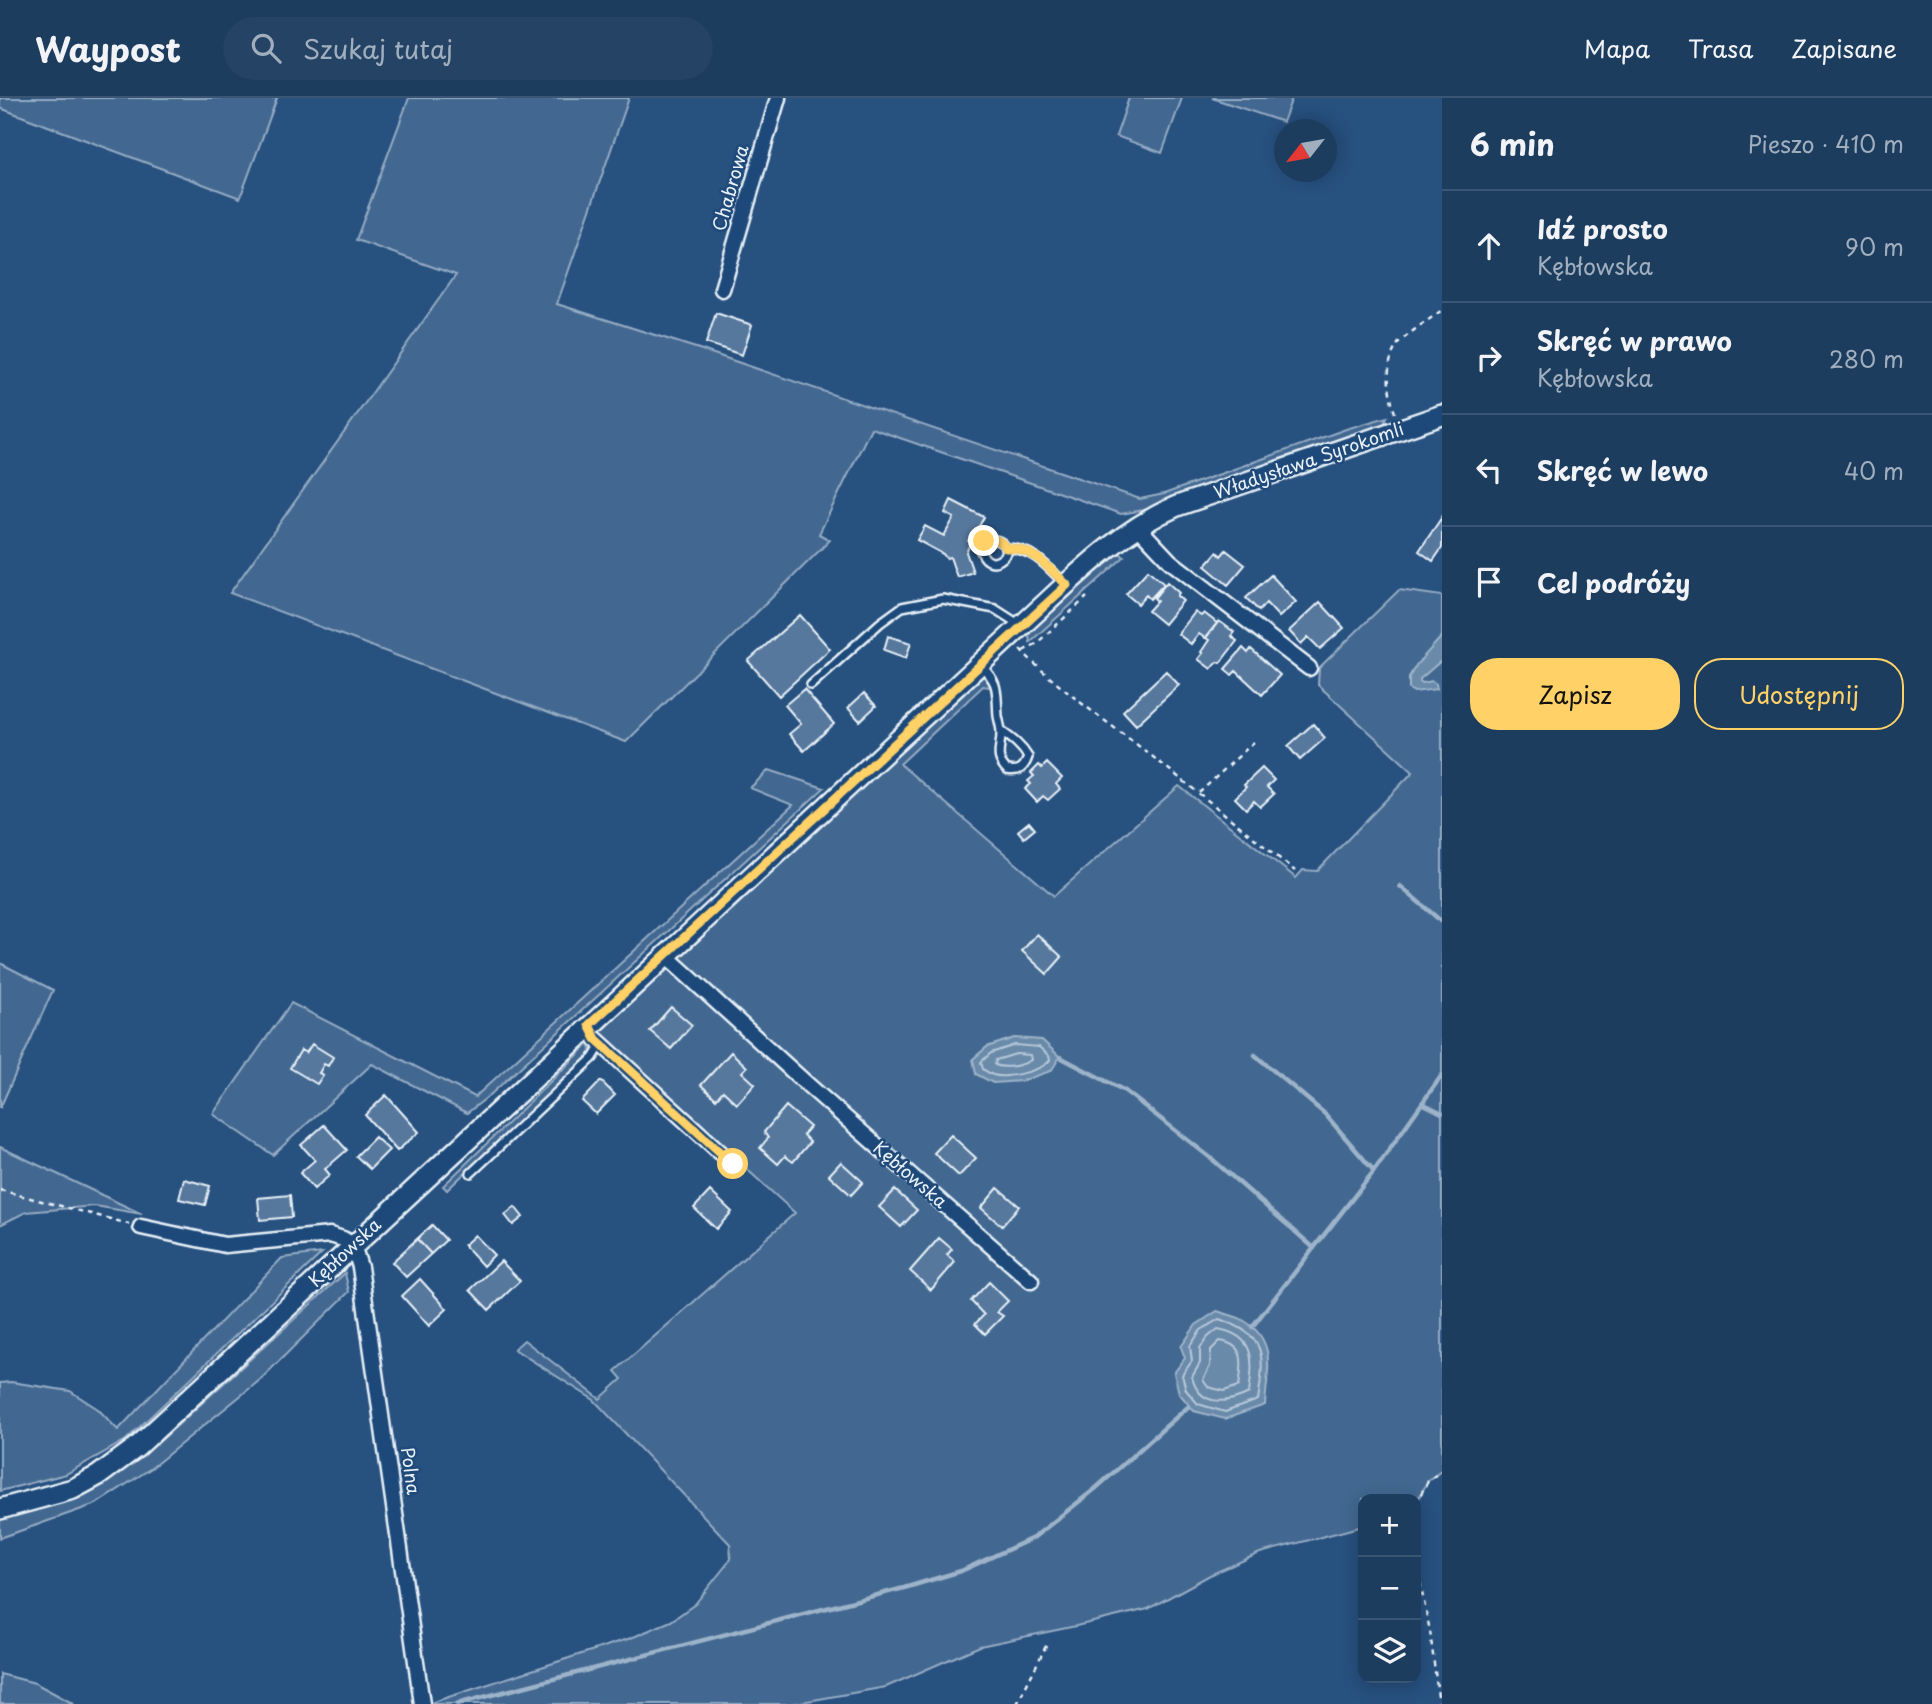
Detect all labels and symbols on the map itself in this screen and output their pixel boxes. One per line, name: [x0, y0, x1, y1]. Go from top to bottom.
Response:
north arrow: [1274, 119, 1337, 182]
street label: Chabrowa: [704, 141, 755, 234]
street label: Władysława Syrokomli: [1210, 414, 1407, 505]
route end: [968, 525, 999, 556]
street label: Kębłowska: [868, 1134, 955, 1214]
route start: [717, 1148, 748, 1179]
street label: Kębłowska: [302, 1211, 387, 1293]
street label: Polna: [395, 1445, 428, 1497]

